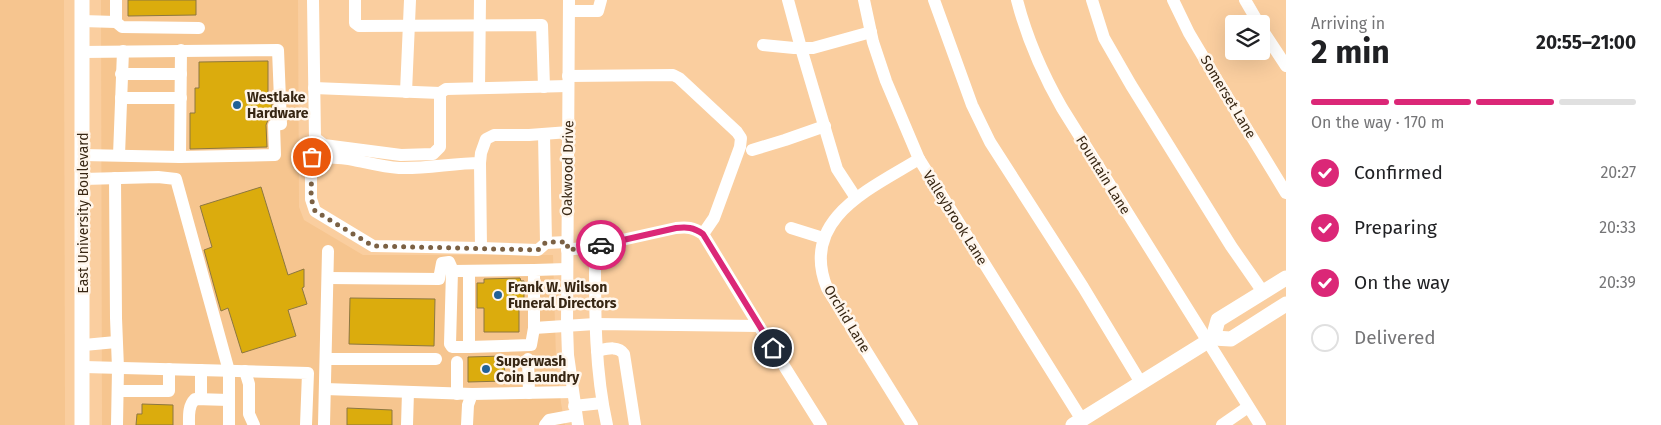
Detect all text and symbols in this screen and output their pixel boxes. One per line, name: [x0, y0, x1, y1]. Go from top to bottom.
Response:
text: Arriving in: [1311, 14, 1385, 33]
map controls: [1225, 15, 1270, 60]
button: layers: [1225, 15, 1270, 60]
text: 20:55–21:00: [1536, 31, 1636, 54]
text: 2 min: [1311, 33, 1390, 71]
street label: Somerset Lane: [1197, 52, 1259, 142]
place label: Westlake Hardware: [247, 89, 309, 122]
marker: Westlake Hardware: [231, 99, 243, 111]
text: On the way · 170 m: [1311, 113, 1444, 132]
street label: Oakwood Drive: [559, 120, 577, 216]
street label: East University Boulevard: [75, 132, 92, 294]
street label: Fountain Lane: [1072, 132, 1134, 218]
pin: [291, 136, 333, 178]
icon: bag: [298, 143, 326, 171]
icon: check: [1311, 159, 1339, 187]
text: Confirmed: [1354, 161, 1443, 184]
text: 20:27: [1600, 163, 1636, 182]
street label: Valleybrook Lane: [919, 168, 991, 268]
icon: check: [1311, 214, 1339, 242]
text: Preparing: [1354, 216, 1437, 239]
text: 20:33: [1599, 218, 1636, 237]
courier: [576, 220, 626, 270]
icon: car: [587, 231, 615, 259]
icon: check: [1311, 269, 1339, 297]
text: On the way: [1354, 271, 1450, 294]
text: 20:39: [1599, 273, 1636, 292]
place label: Frank W. Wilson Funeral Directors: [508, 279, 617, 312]
street label: Orchid Lane: [820, 282, 874, 356]
marker: Frank W. Wilson Funeral Directors: [492, 289, 504, 301]
text: Delivered: [1354, 326, 1436, 349]
pin: [752, 327, 794, 369]
icon: home: [759, 334, 787, 362]
place label: Superwash Coin Laundry: [496, 353, 580, 386]
marker: Superwash Coin Laundry: [480, 363, 492, 375]

